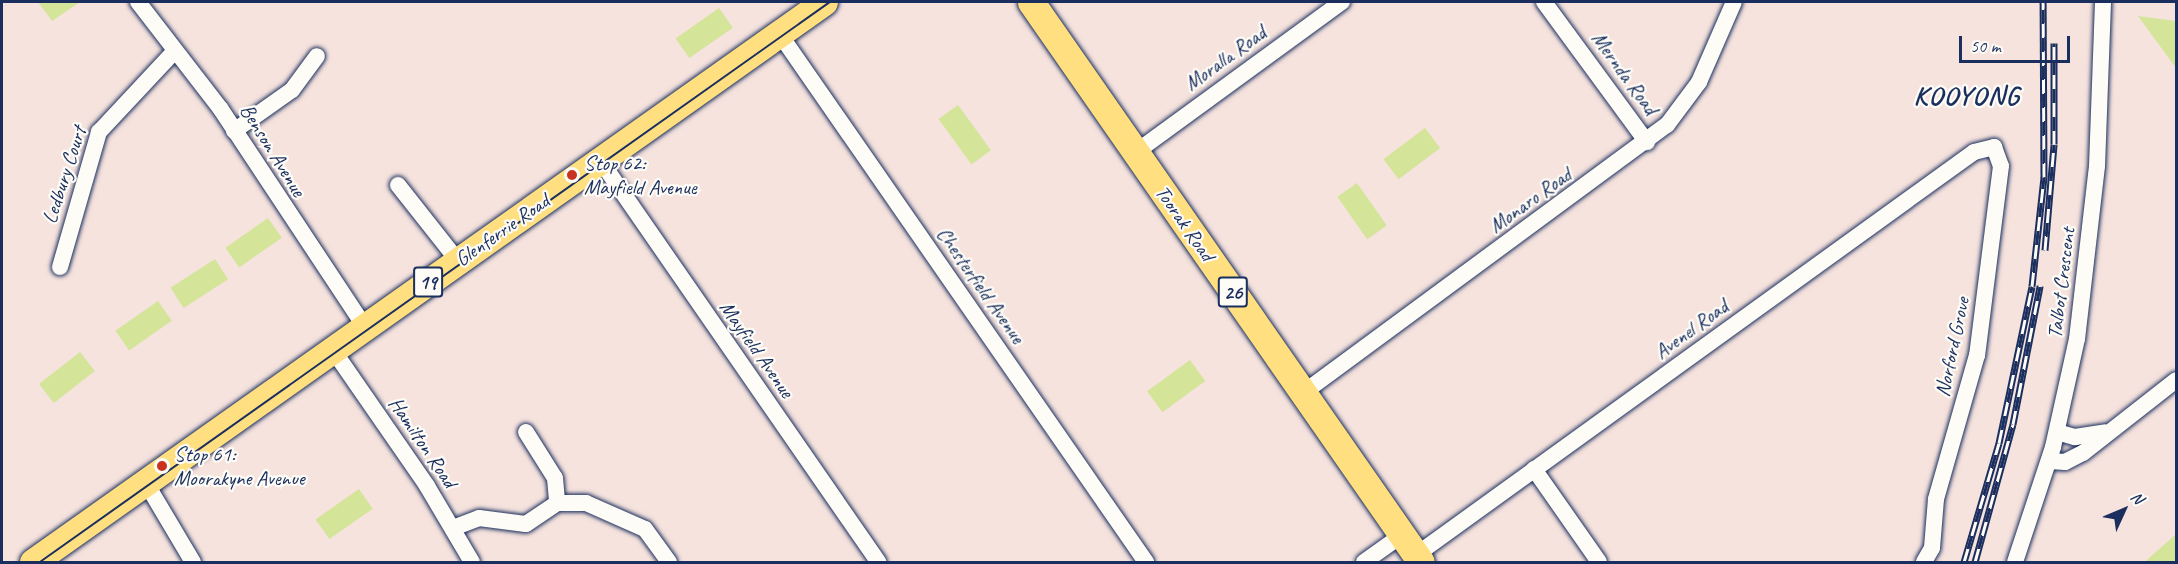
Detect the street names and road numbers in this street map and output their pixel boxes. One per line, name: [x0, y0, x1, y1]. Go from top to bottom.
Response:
street label: Moralla Road: [1179, 20, 1271, 96]
street label: Mernda Road: [1587, 27, 1663, 119]
street label: Benson Avenue: [235, 99, 311, 201]
street label: Ledbury Court: [37, 123, 91, 227]
street label: Monaro Road: [1484, 162, 1576, 238]
street label: Toorak Road: [1150, 180, 1220, 266]
street label: Glenferrie Road: [450, 188, 554, 272]
street label: Chesterfield Avenue: [932, 222, 1030, 348]
street label: Talbot Crescent: [2042, 226, 2080, 340]
road number: 19: [413, 265, 443, 299]
road number: 26: [1216, 275, 1250, 309]
street label: Avenel Road: [1650, 294, 1732, 364]
street label: Norford Grove: [1929, 295, 1975, 399]
street label: Mayfield Avenue: [714, 296, 800, 402]
street label: Hamilton Road: [383, 392, 463, 492]

